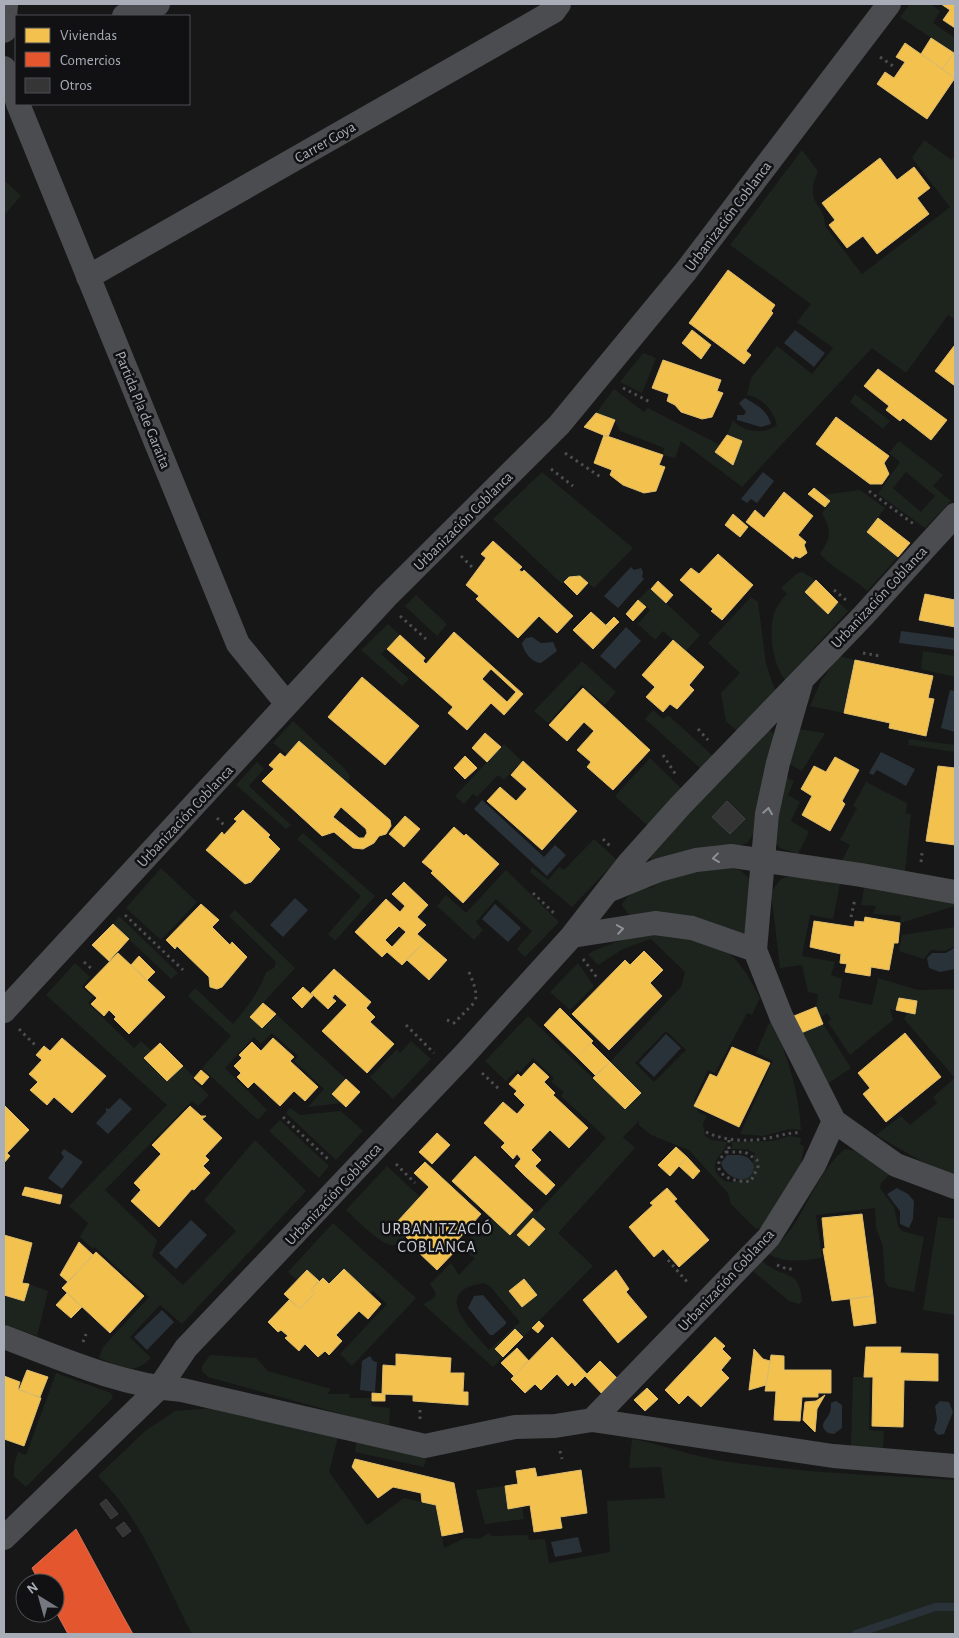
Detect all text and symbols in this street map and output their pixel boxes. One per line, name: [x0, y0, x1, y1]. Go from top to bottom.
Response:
legend: [15, 15, 190, 105]
text: Viviendas: [60, 28, 117, 43]
text: Comercios: [60, 53, 121, 68]
text: Otros: [60, 78, 92, 93]
street label: Carrer Goya: [292, 119, 358, 166]
street label: Urbanización Coblanca: [682, 159, 774, 274]
street label: Partida Pla de Garaita: [112, 349, 173, 471]
street label: Urbanización Coblanca: [411, 469, 516, 574]
street label: Urbanización Coblanca: [828, 544, 930, 651]
street label: Urbanización Coblanca: [134, 763, 236, 870]
one-way arrow: [763, 806, 773, 815]
one-way arrow: [712, 852, 720, 863]
one-way arrow: [616, 924, 625, 934]
street label: Urbanización Coblanca: [282, 1141, 384, 1248]
district label: URBANITZACIÓ COBLANCA: [381, 1219, 493, 1255]
street label: Urbanización Coblanca: [675, 1227, 777, 1334]
north arrow: [15, 1573, 65, 1623]
text: N: [25, 1580, 41, 1597]

